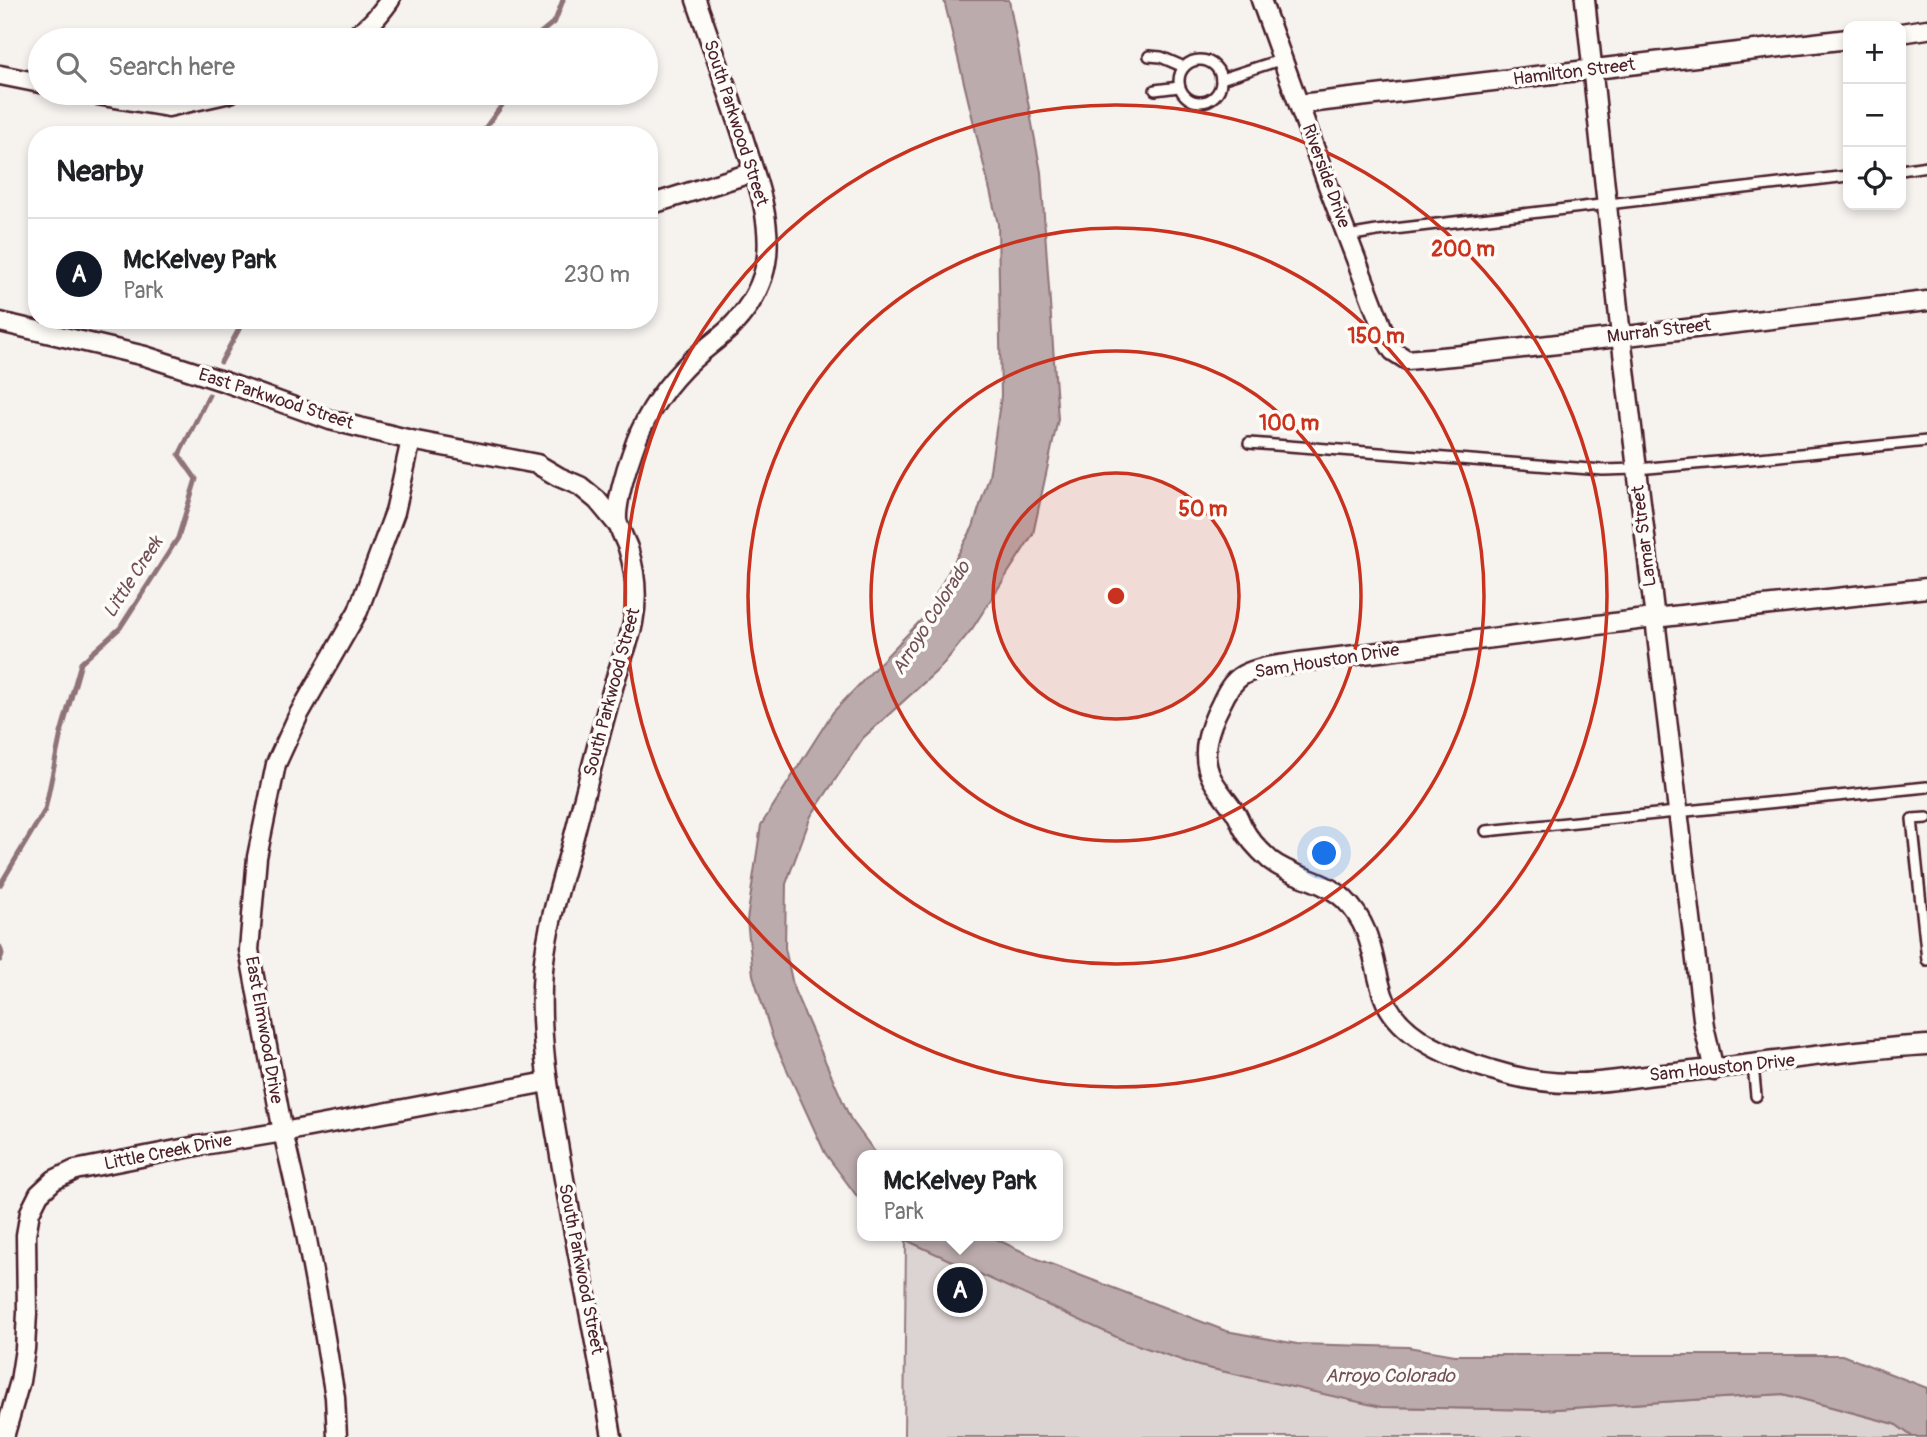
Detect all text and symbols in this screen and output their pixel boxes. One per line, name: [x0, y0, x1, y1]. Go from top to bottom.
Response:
map controls: [1843, 21, 1906, 210]
button: +: [1843, 21, 1906, 84]
search box: [28, 28, 658, 105]
street label: South Parkwood Street: [698, 37, 774, 210]
icon: search: [52, 48, 90, 86]
text: Search here: [108, 51, 235, 83]
street label: Hamilton Street: [1512, 53, 1637, 91]
button: −: [1843, 84, 1906, 147]
street label: Riverside Drive: [1297, 121, 1355, 231]
button: locate: [1843, 147, 1906, 210]
text: Nearby: [56, 153, 143, 190]
text: 200 m: [1431, 236, 1495, 263]
text: McKelvey Park: [123, 244, 276, 276]
text: A: [72, 260, 86, 289]
text: 230 m: [564, 260, 630, 289]
text: Park: [123, 276, 163, 305]
street label: Murrah Street: [1606, 313, 1713, 349]
text: 150 m: [1347, 323, 1405, 350]
street label: East Parkwood Street: [196, 363, 357, 435]
text: 100 m: [1259, 410, 1319, 437]
street label: Lamar Street: [1626, 483, 1662, 588]
text: 50 m: [1179, 496, 1228, 523]
water label: Little Creek: [98, 530, 169, 622]
water label: Arroyo Colorado: [886, 555, 976, 679]
centre of rings: [1104, 584, 1128, 608]
street label: South Parkwood Street: [578, 605, 646, 779]
street label: Sam Houston Drive: [1253, 638, 1401, 684]
your location: [1307, 836, 1341, 870]
street label: East Elmwood Drive: [240, 955, 288, 1106]
street label: Sam Houston Drive: [1648, 1049, 1796, 1087]
street label: Little Creek Drive: [102, 1128, 234, 1176]
popup: [857, 1150, 1063, 1241]
text: McKelvey Park: [883, 1165, 1037, 1197]
street label: South Parkwood Street: [553, 1182, 609, 1357]
text: Park: [883, 1197, 924, 1226]
pin: A: [937, 1264, 983, 1316]
water label: Arroyo Colorado: [1325, 1364, 1457, 1388]

